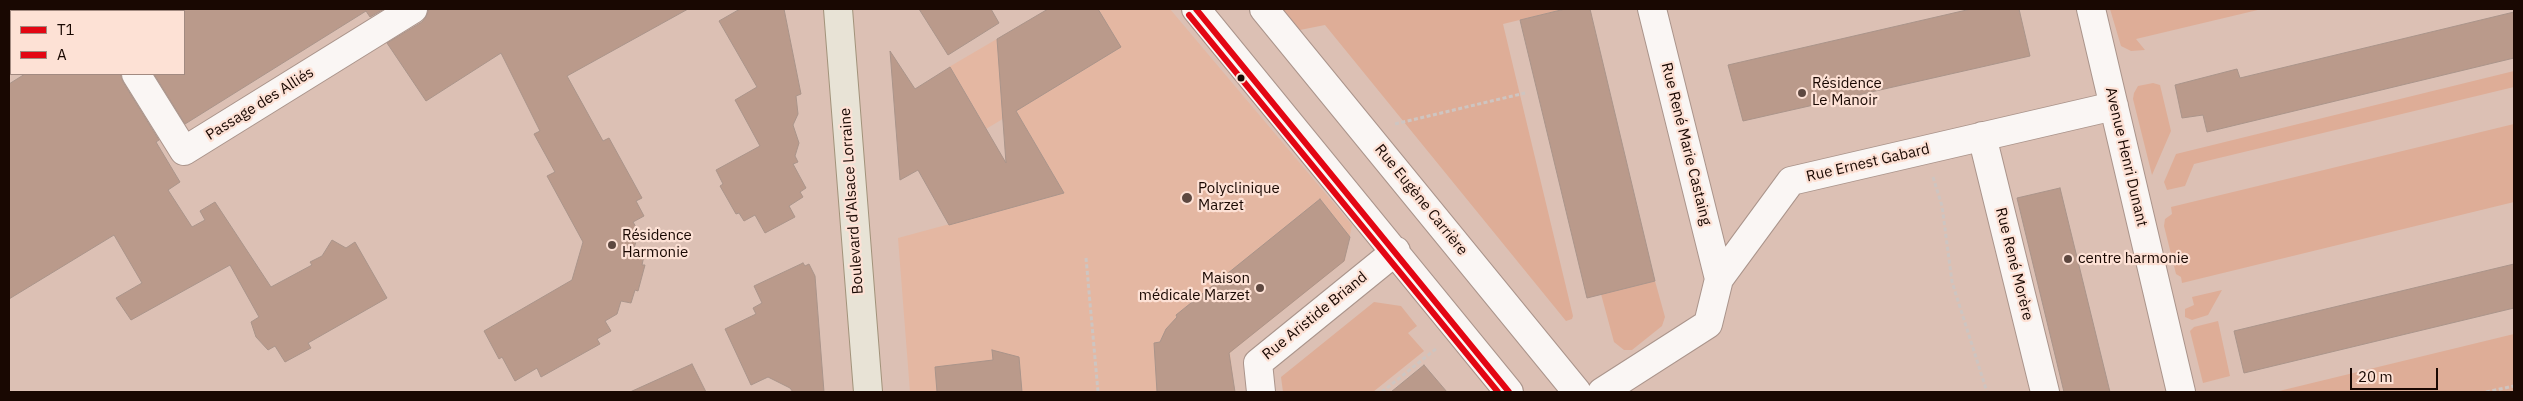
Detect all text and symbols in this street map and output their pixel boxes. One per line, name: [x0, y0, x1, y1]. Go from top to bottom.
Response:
legend: [10, 10, 185, 75]
text: T1: [57, 20, 75, 39]
text: A: [57, 45, 67, 64]
street label: Rue René Marie Castaing: [1657, 61, 1715, 227]
street label: Passage des Alliés: [203, 64, 317, 144]
unlabelled marker: [1236, 73, 1246, 83]
place label: Résidence Le Manoir: [1812, 75, 1882, 110]
street label: Avenue Henri Dunant: [2101, 85, 2151, 229]
marker: Résidence Le Manoir: [1796, 87, 1808, 99]
street label: Boulevard d'Alsace Lorraine: [837, 107, 867, 295]
street label: Rue Ernest Gabard: [1805, 140, 1931, 186]
street label: Rue Eugène Carrière: [1371, 141, 1471, 259]
place label: Polyclinique Marzet: [1198, 180, 1280, 215]
marker: Polyclinique Marzet: [1180, 191, 1194, 205]
street label: Rue René Morère: [1991, 206, 2037, 322]
place label: Résidence Harmonie: [622, 227, 692, 262]
marker: Résidence Harmonie: [606, 239, 618, 251]
place label: centre harmonie: [2078, 250, 2189, 268]
marker: centre harmonie: [2062, 253, 2074, 265]
street label: Rue Aristide Briand: [1259, 268, 1371, 364]
place label: Maison médicale Marzet: [1139, 270, 1250, 305]
marker: Maison médicale Marzet: [1254, 282, 1266, 294]
scale bar: [2353, 358, 2440, 390]
text: 20 m: [2358, 367, 2393, 386]

